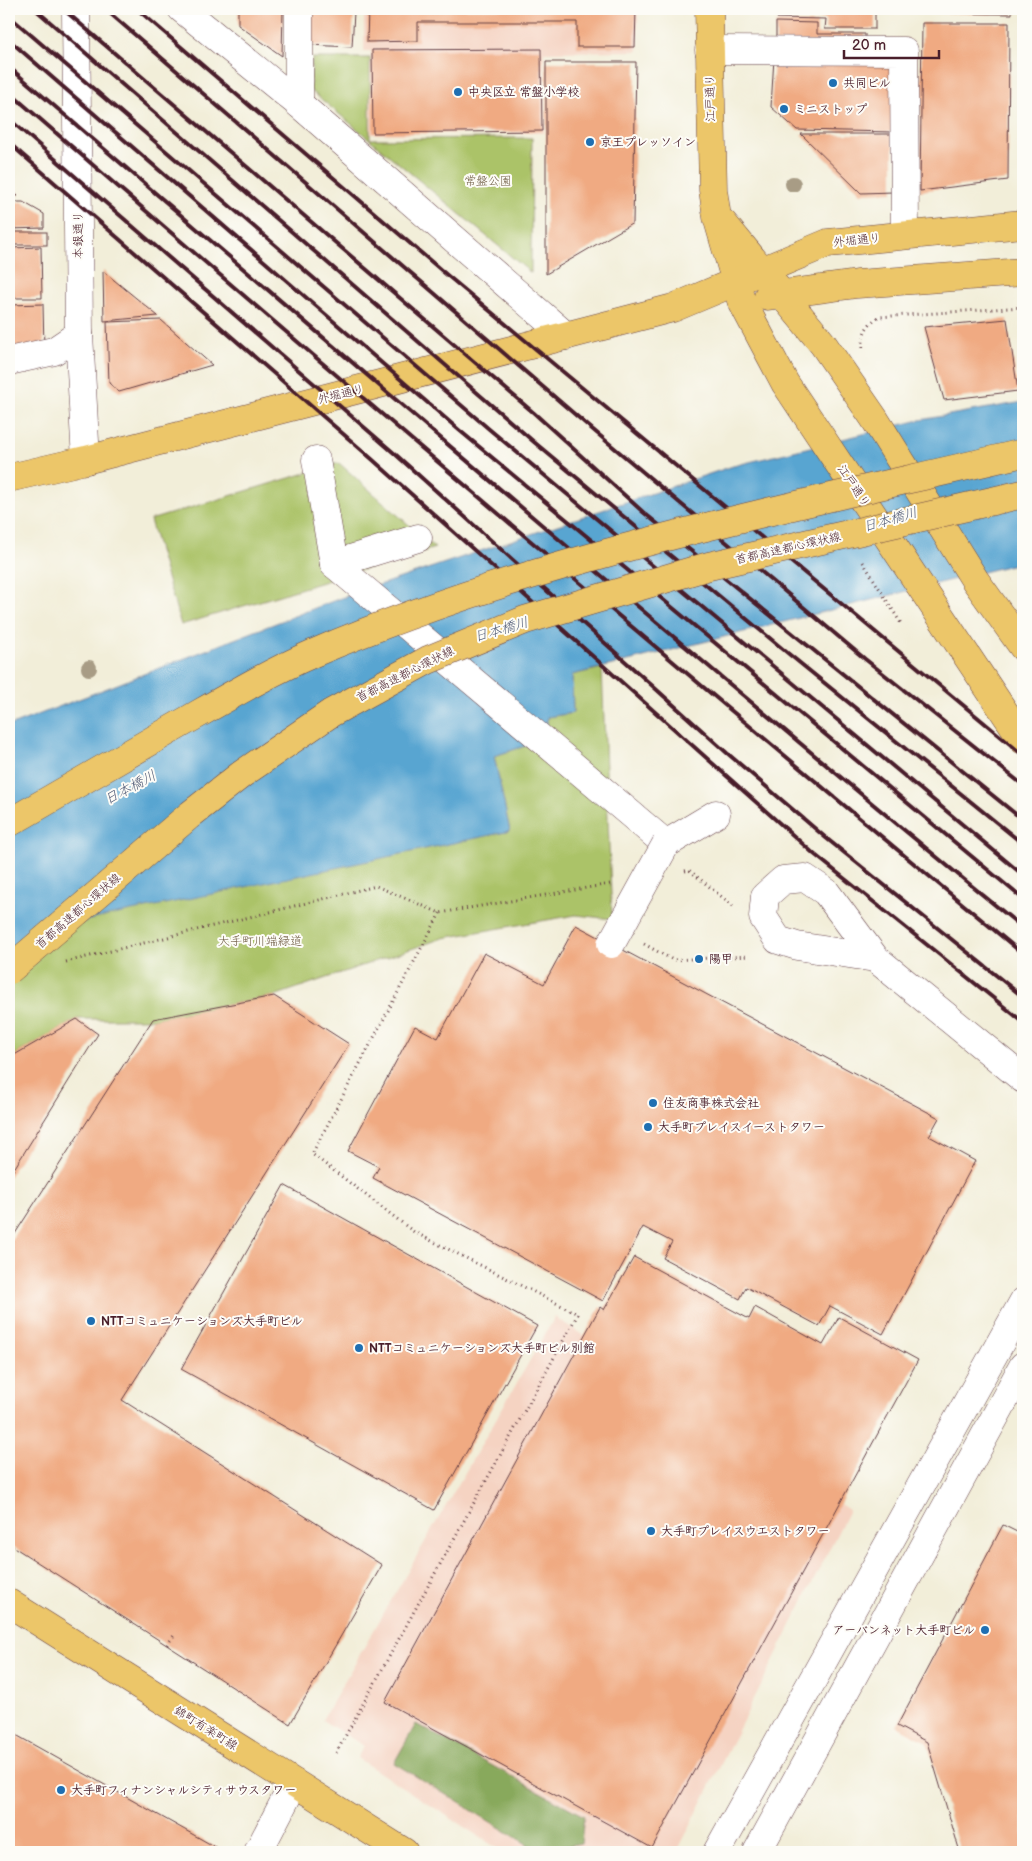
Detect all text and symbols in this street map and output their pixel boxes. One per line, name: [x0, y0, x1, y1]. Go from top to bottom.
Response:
scale bar: [844, 28, 940, 60]
text: 20 m: [852, 36, 886, 55]
street label: 江戸通り: [703, 74, 718, 122]
place label: 共同ビル: [843, 76, 891, 91]
marker: 共同ビル: [827, 77, 839, 89]
place label: 中央区立 常盤小学校: [468, 85, 579, 100]
marker: 中央区立 常盤小学校: [452, 86, 464, 98]
place label: ミニストップ: [794, 102, 867, 117]
marker: ミニストップ: [778, 103, 790, 115]
place label: 京王プレッソイン: [600, 135, 696, 150]
marker: 京王プレッソイン: [584, 136, 596, 148]
park label: 常盤公園: [464, 174, 512, 189]
street label: 本銀通り: [71, 211, 86, 259]
street label: 外堀通り: [832, 231, 882, 250]
street label: 外堀通り: [316, 381, 366, 408]
street label: 江戸通り: [834, 462, 873, 510]
water label: 日本橋川: [861, 504, 919, 535]
street label: 首都高速都心環状線: [734, 529, 842, 568]
water label: 日本橋川: [472, 614, 530, 645]
street label: 首都高速都心環状線: [354, 643, 457, 706]
water label: 日本橋川: [102, 767, 159, 808]
street label: 首都高速都心環状線: [33, 870, 124, 952]
park label: 大手町川端緑道: [218, 934, 302, 949]
place label: 陽甲: [709, 952, 733, 967]
marker: 陽甲: [693, 953, 705, 965]
place label: 住友商事株式会社: [663, 1096, 759, 1111]
marker: 住友商事株式会社: [647, 1097, 659, 1109]
place label: 大手町プレイスイーストタワー: [658, 1120, 825, 1135]
marker: 大手町プレイスイーストタワー: [642, 1121, 654, 1133]
place label: NTTコミュニケーションズ大手町ビル: [101, 1314, 303, 1329]
marker: NTTコミュニケーションズ大手町ビル: [85, 1315, 97, 1327]
place label: NTTコミュニケーションズ大手町ビル別館: [369, 1341, 595, 1356]
marker: NTTコミュニケーションズ大手町ビル別館: [353, 1342, 365, 1354]
place label: 大手町プレイスウエストタワー: [661, 1524, 829, 1539]
marker: 大手町プレイスウエストタワー: [645, 1525, 657, 1537]
place label: アーバンネット大手町ビル: [832, 1623, 975, 1638]
marker: アーバンネット大手町ビル: [979, 1624, 991, 1636]
street label: 錦町有楽町線: [171, 1703, 240, 1754]
place label: 大手町フィナンシャルシティサウスタワー: [71, 1783, 296, 1798]
marker: 大手町フィナンシャルシティサウスタワー: [55, 1784, 67, 1796]

